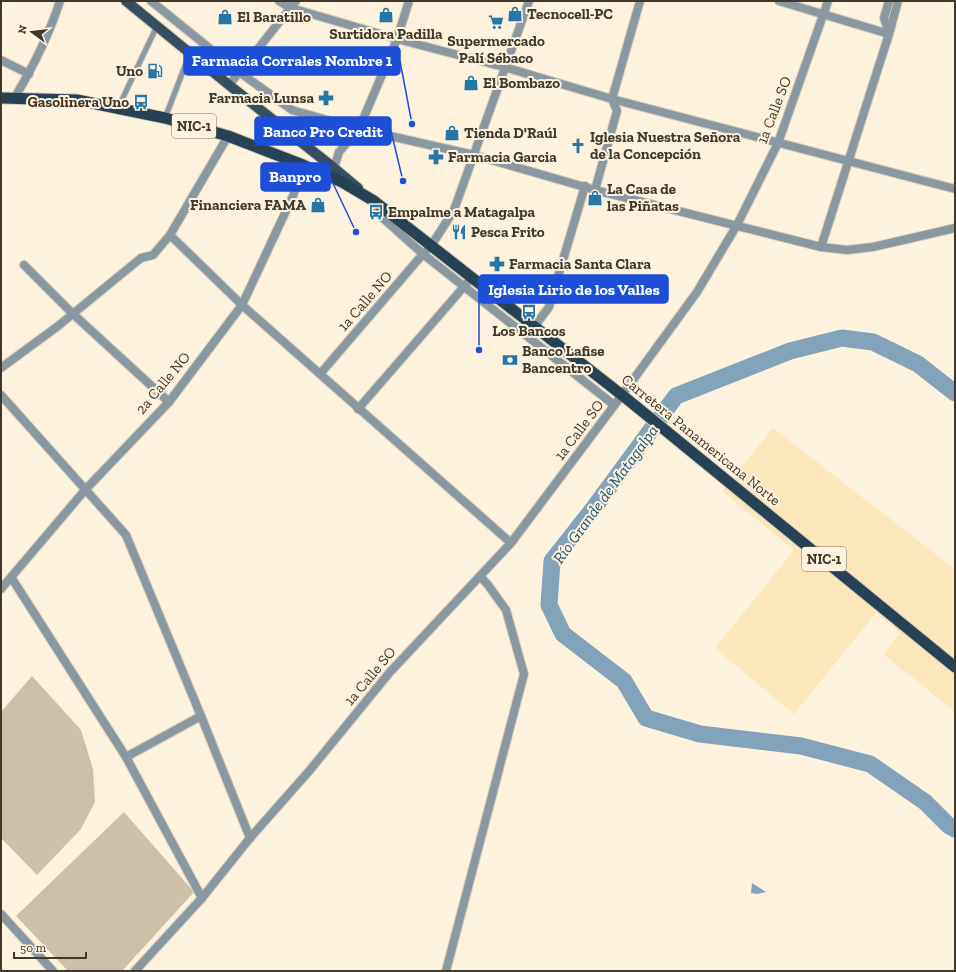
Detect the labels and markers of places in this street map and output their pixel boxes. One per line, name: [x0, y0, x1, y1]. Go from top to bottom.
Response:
shop icon: Tecnocell-PC: [506, 5, 524, 23]
place label: Tecnocell-PC: [527, 5, 613, 23]
shop icon: Surtidora Padilla: [377, 6, 395, 24]
shop icon: El Baratillo: [216, 8, 234, 26]
place label: El Baratillo: [237, 8, 311, 26]
supermarket icon: Supermercado Palí Sébaco: [487, 13, 505, 31]
place label: Surtidora Padilla: [329, 25, 443, 43]
place label: Supermercado Palí Sébaco: [447, 32, 545, 67]
callout: Farmacia Corrales Nombre 1: [184, 47, 400, 75]
place label: Uno: [116, 62, 143, 80]
fuel station icon: Uno: [146, 62, 164, 80]
shop icon: El Bombazo: [462, 74, 480, 92]
place label: El Bombazo: [483, 74, 560, 92]
place label: Farmacia Lunsa: [208, 89, 314, 107]
pharmacy icon: Farmacia Lunsa: [317, 89, 335, 107]
place label: Gasolinera Uno: [27, 93, 129, 111]
bus stop icon: Gasolinera Uno: [132, 93, 150, 111]
callout: Banco Pro Credit: [255, 117, 391, 145]
shop icon: Tienda D'Raúl: [443, 124, 461, 142]
place label: Tienda D'Raúl: [464, 124, 557, 142]
place label: Iglesia Nuestra Señora de la Concepción: [590, 128, 741, 163]
church icon: Iglesia Nuestra Señora de la Concepción: [569, 137, 587, 155]
pharmacy icon: Farmacia Garcia: [427, 148, 445, 166]
place label: Farmacia Garcia: [448, 148, 557, 166]
callout: Banpro: [261, 163, 330, 191]
place label: La Casa de las Piñatas: [607, 180, 679, 215]
shop icon: La Casa de las Piñatas: [586, 189, 604, 207]
place label: Financiera FAMA: [190, 196, 307, 214]
shop icon: Financiera FAMA: [309, 196, 327, 214]
bus stop icon: Empalme a Matagalpa: [367, 203, 385, 221]
place label: Empalme a Matagalpa: [388, 203, 536, 221]
restaurant icon: Pesca Frito: [450, 223, 468, 241]
place label: Pesca Frito: [471, 223, 545, 241]
pharmacy icon: Farmacia Santa Clara: [488, 255, 506, 273]
place label: Farmacia Santa Clara: [509, 255, 652, 273]
callout: Iglesia Lirio de los Valles: [479, 275, 668, 303]
bus stop icon: Los Bancos: [520, 303, 538, 321]
place label: Los Bancos: [492, 322, 566, 340]
place label: Banco Lafise Bancentro: [522, 342, 605, 377]
bank icon: Banco Lafise Bancentro: [501, 351, 519, 369]

